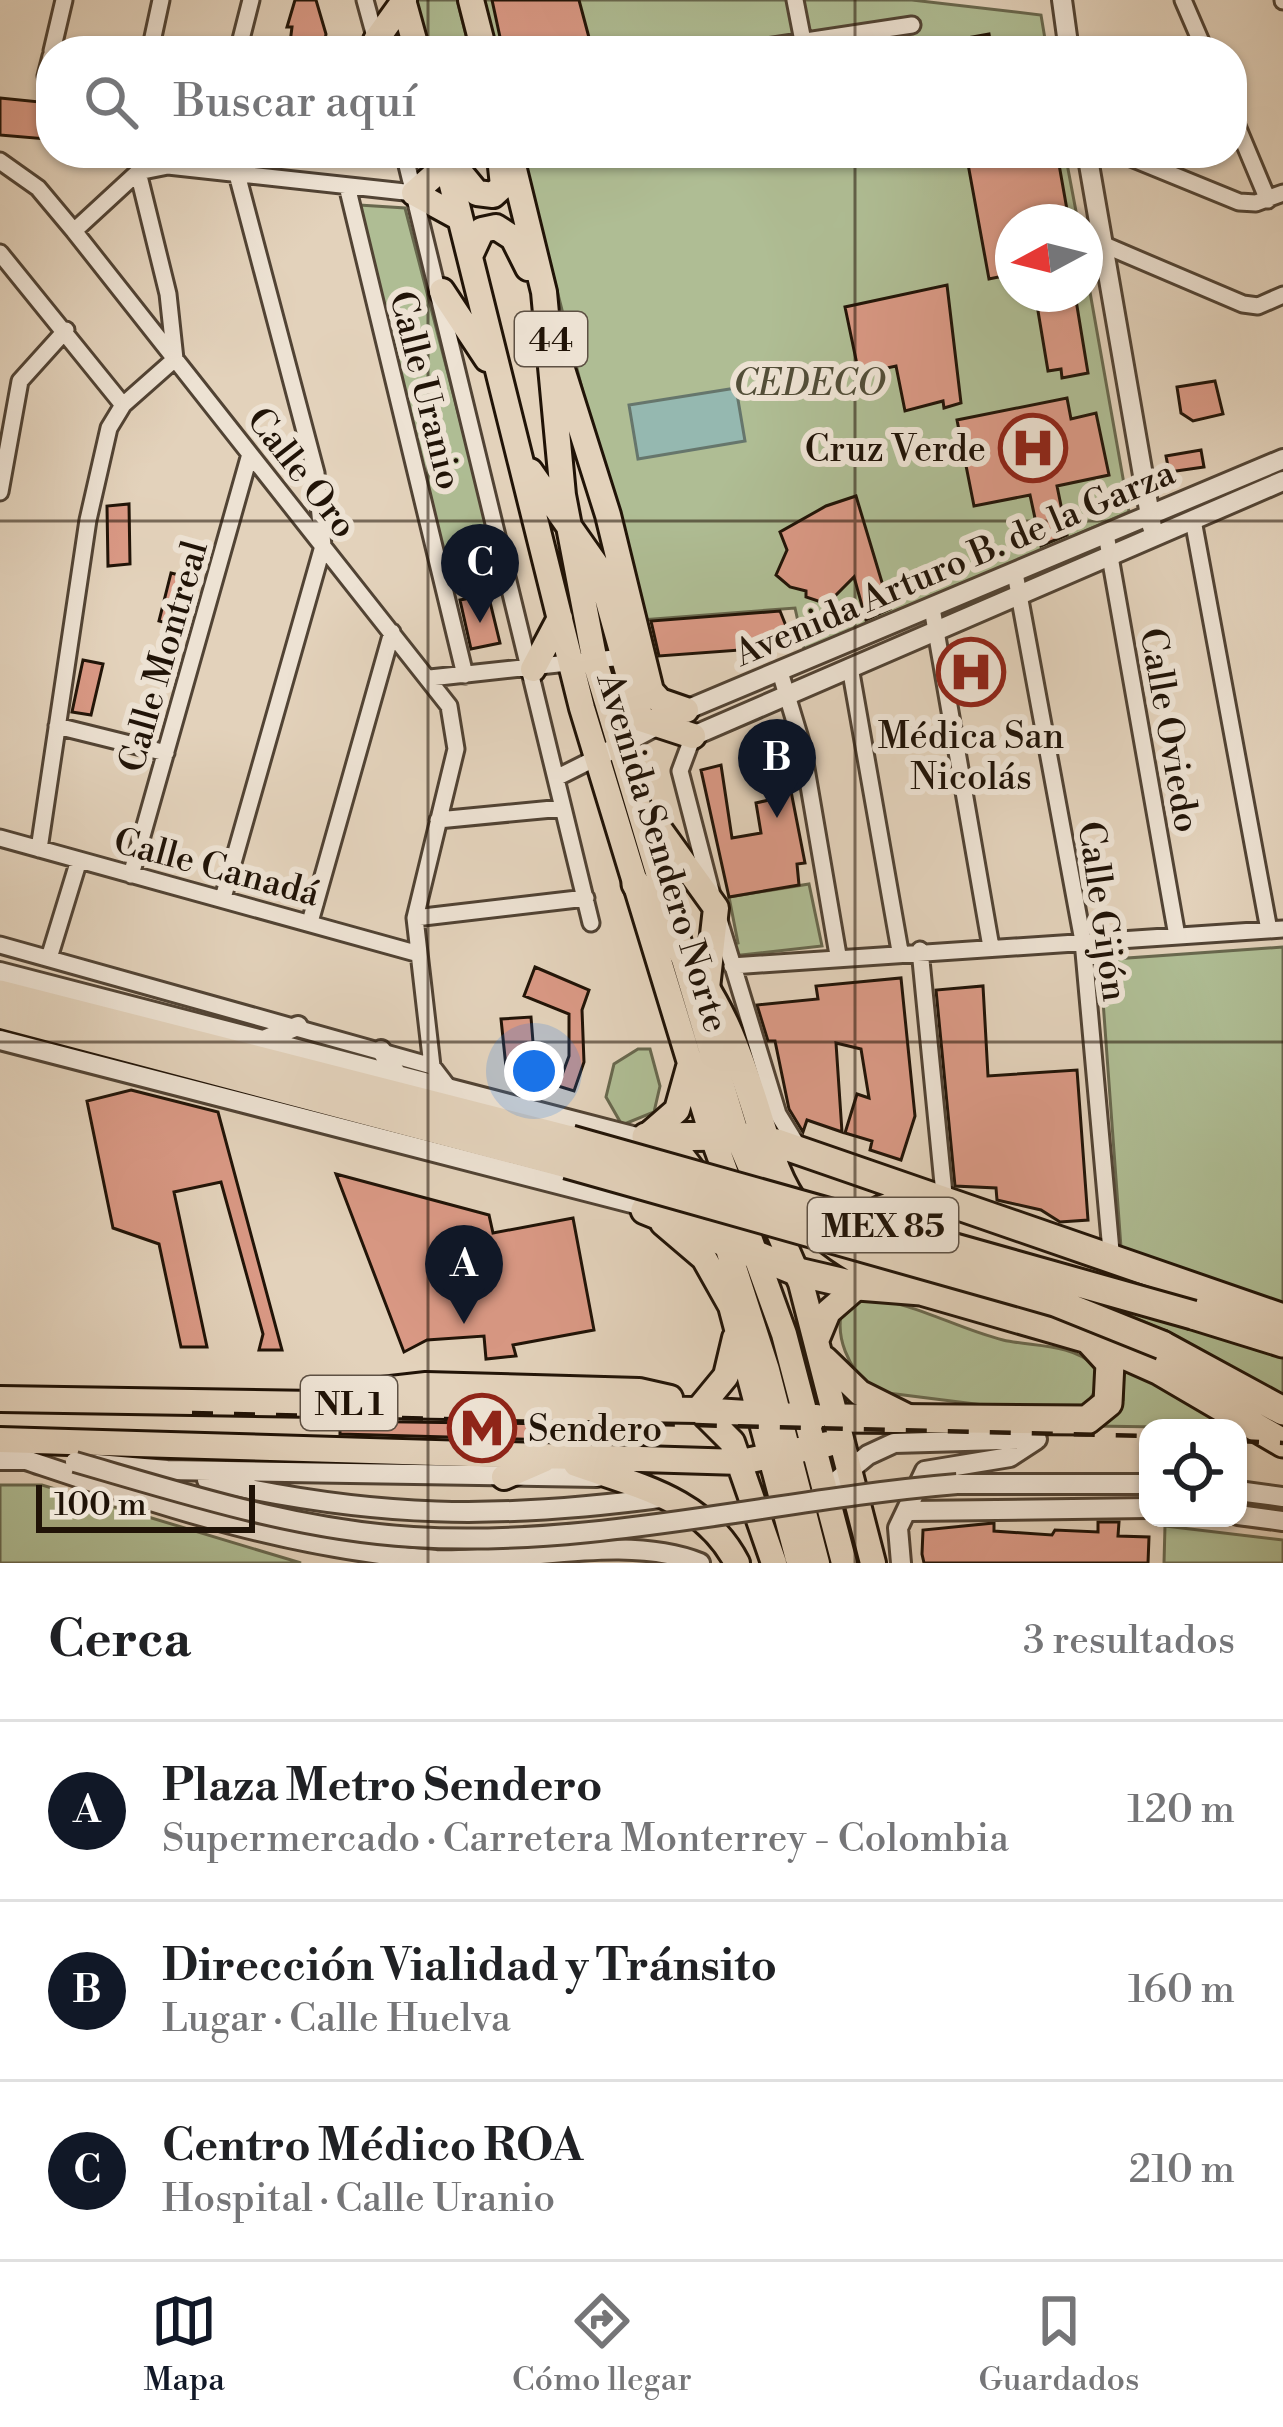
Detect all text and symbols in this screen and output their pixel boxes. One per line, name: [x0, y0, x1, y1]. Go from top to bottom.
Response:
search box: [36, 36, 1247, 168]
icon: search: [78, 69, 144, 135]
text: Buscar aquí: [174, 74, 416, 131]
north arrow: [995, 204, 1103, 312]
street label: Calle Uranio: [378, 287, 471, 494]
road number: 44: [515, 312, 587, 366]
park label: CEDECO: [733, 362, 886, 407]
street label: Calle Oro: [236, 399, 366, 548]
hospital icon: Cruz Verde: [998, 413, 1068, 483]
place label: Cruz Verde: [805, 428, 986, 473]
street label: Avenida Arturo B. de la Garza: [727, 451, 1183, 678]
pin: C: [441, 524, 519, 623]
street label: Calle Montreal: [110, 536, 219, 777]
street label: Calle Oviedo: [1128, 625, 1209, 836]
hospital icon: Médica San Nicolás: [936, 637, 1006, 707]
street label: Avenida Sendero Norte: [585, 667, 738, 1038]
place label: Médica San Nicolás: [878, 715, 1064, 801]
pin: B: [738, 719, 816, 818]
street label: Calle Canadá: [109, 819, 325, 918]
street label: Calle Gijón: [1067, 819, 1136, 1004]
your location: [504, 1041, 564, 1101]
road number: MEX 85: [808, 1198, 958, 1252]
pin: A: [425, 1225, 503, 1324]
road number: NL 1: [301, 1376, 397, 1430]
metro station icon: Sendero: [447, 1393, 517, 1463]
place label: Sendero: [528, 1408, 662, 1453]
map controls: [1139, 1419, 1247, 1527]
button: locate: [1139, 1419, 1247, 1527]
scale bar: [36, 1479, 255, 1532]
text: 100 m: [54, 1485, 147, 1526]
text: Cerca: [48, 1609, 191, 1673]
text: 3 resultados: [1023, 1617, 1235, 1666]
text: Plaza Metro Sendero: [162, 1758, 602, 1815]
text: A: [73, 1786, 101, 1835]
text: 120 m: [1127, 1786, 1235, 1835]
text: Supermercado · Carretera Monterrey - Colombia: [162, 1815, 1009, 1864]
text: Dirección Vialidad y Tránsito: [162, 1938, 777, 1995]
text: B: [72, 1966, 102, 2015]
text: 160 m: [1128, 1966, 1235, 2015]
text: Lugar · Calle Huelva: [162, 1995, 511, 2044]
text: Centro Médico ROA: [162, 2118, 583, 2175]
text: C: [73, 2146, 101, 2195]
text: 210 m: [1129, 2146, 1235, 2195]
text: Hospital · Calle Uranio: [162, 2175, 555, 2224]
tab: Mapa: [143, 2288, 225, 2401]
tab: Cómo llegar: [512, 2288, 692, 2401]
tab: Guardados: [979, 2288, 1140, 2401]

